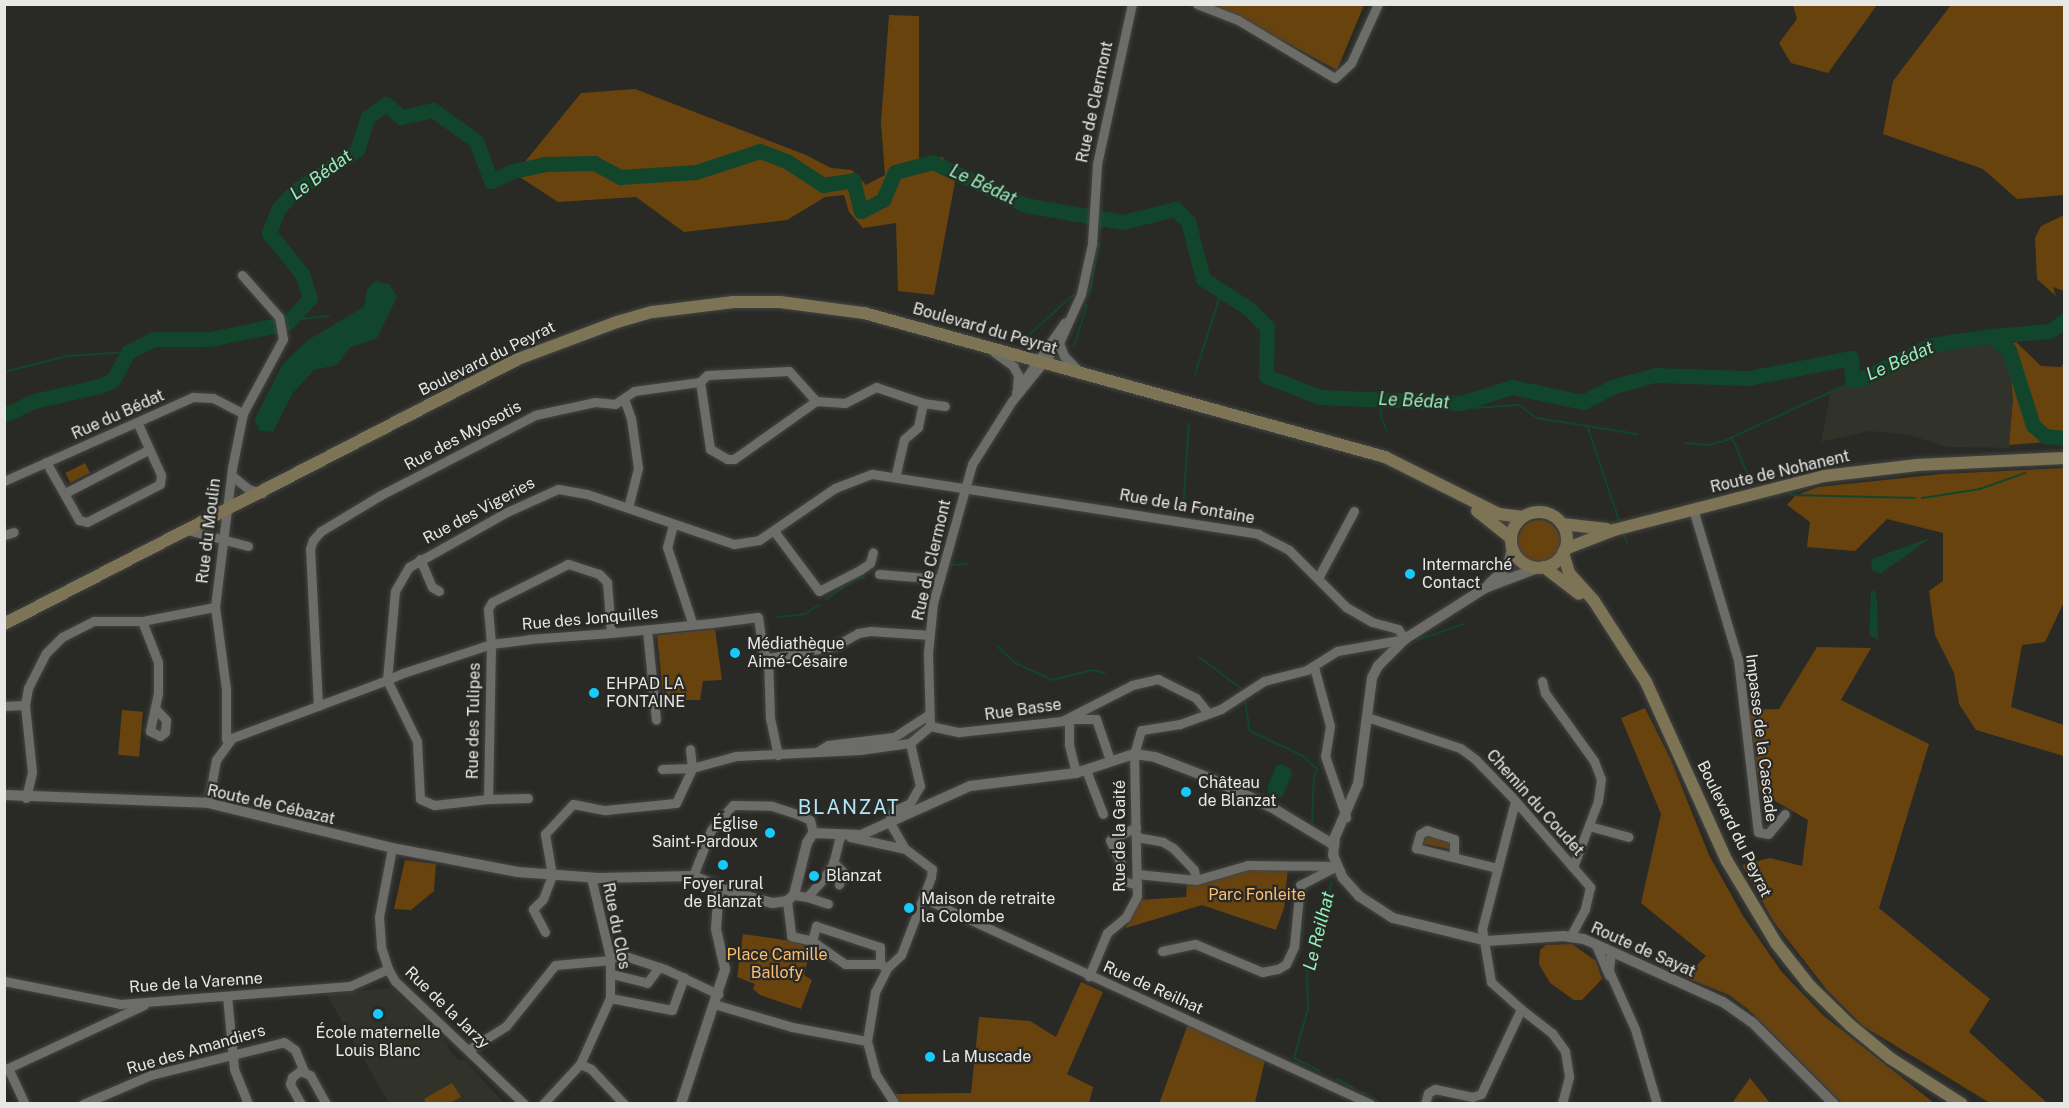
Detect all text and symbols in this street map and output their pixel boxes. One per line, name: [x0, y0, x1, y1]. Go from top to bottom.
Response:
street label: Rue de Clermont: [1073, 39, 1117, 165]
water label: Le Bédat: [286, 145, 356, 205]
water label: Le Bédat: [946, 160, 1020, 210]
street label: Boulevard du Peyrat: [910, 299, 1060, 359]
street label: Boulevard du Peyrat: [415, 318, 559, 400]
water label: Le Bédat: [1863, 337, 1937, 385]
street label: Rue du Bédat: [69, 386, 167, 444]
water label: Le Bédat: [1378, 388, 1450, 414]
street label: Rue des Myosotis: [401, 397, 525, 475]
street label: Route de Nohanent: [1708, 447, 1852, 497]
street label: Rue des Vigeries: [420, 473, 538, 549]
street label: Rue du Moulin: [193, 477, 225, 585]
street label: Rue de la Fontaine: [1118, 486, 1256, 528]
street label: Rue de Clermont: [909, 497, 955, 623]
place label: Intermarché Contact: [1422, 555, 1512, 593]
marker: Intermarché Contact: [1403, 567, 1417, 581]
street label: Rue des Jonquilles: [521, 603, 659, 635]
place label: Médiathèque Aimé-Césaire: [747, 634, 848, 672]
marker: Médiathèque Aimé-Césaire: [728, 646, 742, 660]
street label: Impasse de la Cascade: [1741, 653, 1781, 823]
street label: Rue des Tulipes: [463, 662, 485, 780]
place label: EHPAD LA FONTAINE: [606, 674, 685, 712]
marker: EHPAD LA FONTAINE: [587, 686, 601, 700]
street label: Rue Basse: [983, 695, 1063, 725]
street label: Chemin du Coudet: [1482, 746, 1588, 860]
street label: Boulevard du Peyrat: [1693, 757, 1775, 901]
place label: Château de Blanzat: [1198, 773, 1277, 811]
street label: Rue de la Gaité: [1110, 780, 1130, 892]
street label: Route de Cébazat: [205, 781, 337, 829]
marker: Château de Blanzat: [1179, 785, 1193, 799]
district label: BLANZAT: [798, 795, 900, 819]
place label: Église Saint-Pardoux: [652, 814, 758, 852]
marker: Église Saint-Pardoux: [763, 826, 777, 840]
marker: Foyer rural de Blanzat: [716, 858, 730, 872]
place label: Blanzat: [826, 866, 882, 886]
marker: Blanzat: [807, 869, 821, 883]
place label: Foyer rural de Blanzat: [682, 874, 764, 912]
street label: Rue du Clos: [598, 881, 634, 971]
park label: Parc Fonleite: [1208, 885, 1306, 905]
place label: Maison de retraite la Colombe: [921, 889, 1056, 927]
water label: Le Reilhat: [1299, 889, 1339, 973]
marker: Maison de retraite la Colombe: [902, 901, 916, 915]
street label: Route de Sayat: [1588, 918, 1698, 982]
park label: Place Camille Ballofy: [726, 945, 828, 983]
street label: Rue de Reilhat: [1100, 957, 1206, 1019]
street label: Rue de la Jarzy: [401, 963, 493, 1053]
street label: Rue de la Varenne: [128, 969, 264, 997]
marker: École maternelle Louis Blanc: [371, 1007, 385, 1021]
street label: Rue des Amandiers: [124, 1021, 268, 1079]
place label: École maternelle Louis Blanc: [316, 1023, 440, 1061]
place label: La Muscade: [942, 1047, 1031, 1067]
marker: La Muscade: [923, 1050, 937, 1064]

